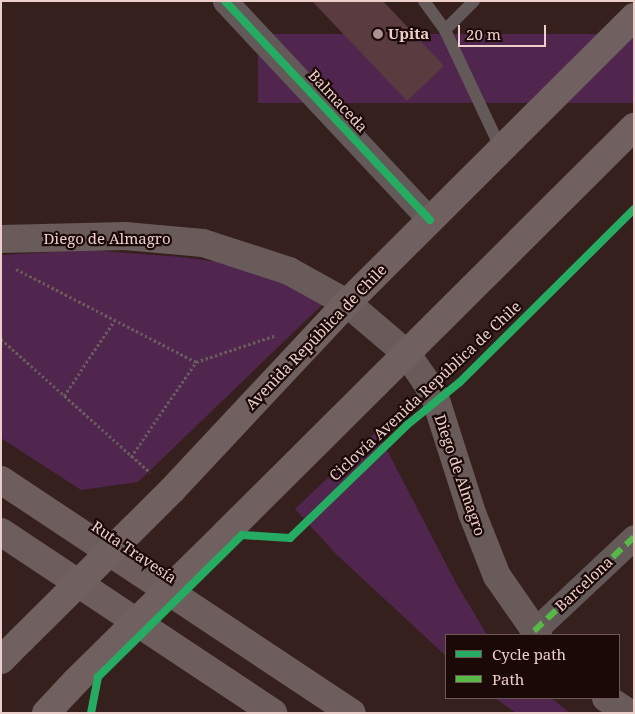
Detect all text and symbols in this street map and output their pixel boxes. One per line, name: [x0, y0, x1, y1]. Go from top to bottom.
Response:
scale bar: [460, 15, 548, 47]
text: 20 m: [466, 24, 501, 44]
place label: Upita: [388, 25, 429, 43]
marker: Upita: [372, 28, 384, 40]
street label: Balmaceda: [305, 66, 371, 136]
street label: Diego de Almagro: [43, 230, 171, 248]
street label: Avenida República de Chile: [242, 261, 390, 413]
street label: Ciclovía Avenida República de Chile: [326, 297, 524, 485]
street label: Diego de Almagro: [431, 412, 489, 538]
street label: Ruta Travesía: [88, 517, 180, 587]
street label: Barcelona: [551, 553, 617, 615]
legend: [445, 634, 620, 699]
text: Cycle path: [492, 644, 566, 664]
text: Path: [492, 669, 524, 689]

